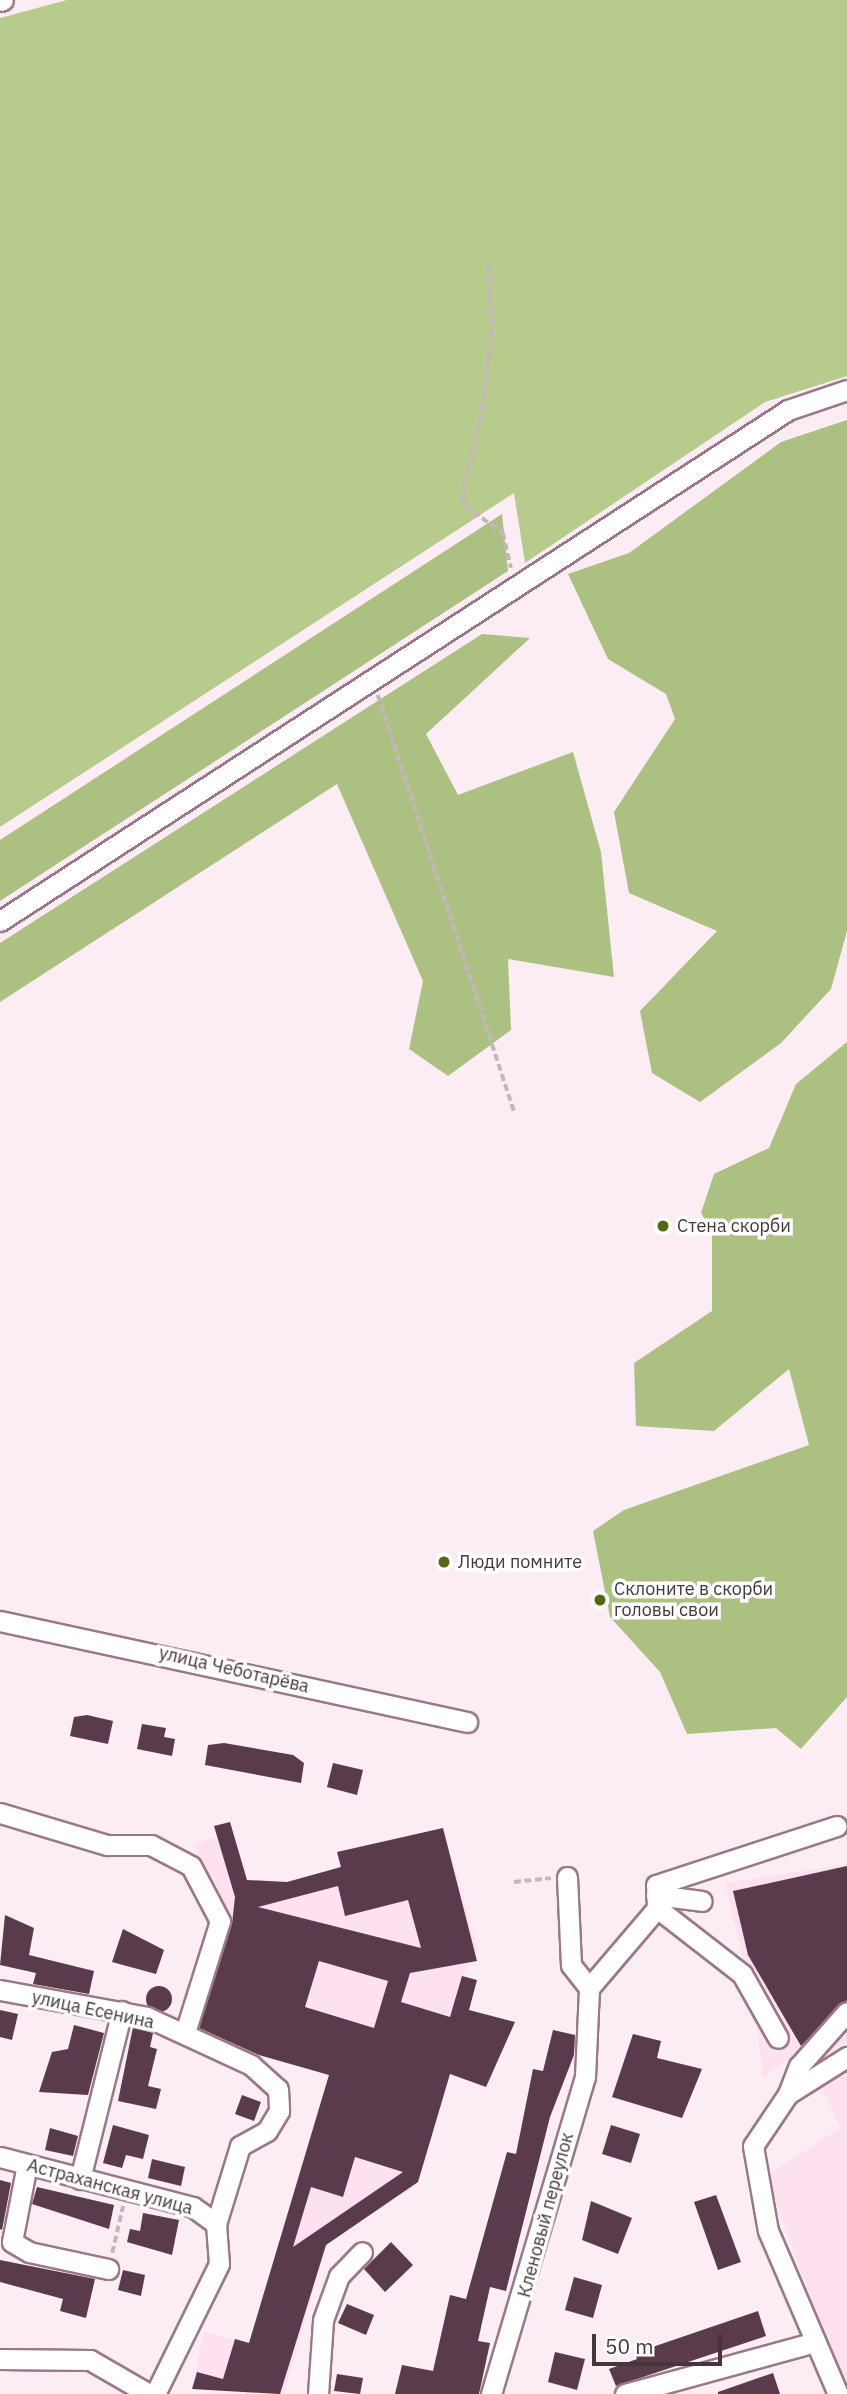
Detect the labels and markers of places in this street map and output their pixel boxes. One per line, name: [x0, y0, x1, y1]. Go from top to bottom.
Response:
place label: Стена скорби: [677, 1215, 791, 1237]
marker: Стена скорби: [655, 1218, 671, 1234]
place label: Люди помните: [458, 1551, 582, 1573]
marker: Люди помните: [436, 1554, 452, 1570]
place label: Склоните в скорби головы свои: [614, 1579, 773, 1622]
marker: Склоните в скорби головы свои: [592, 1592, 608, 1608]

